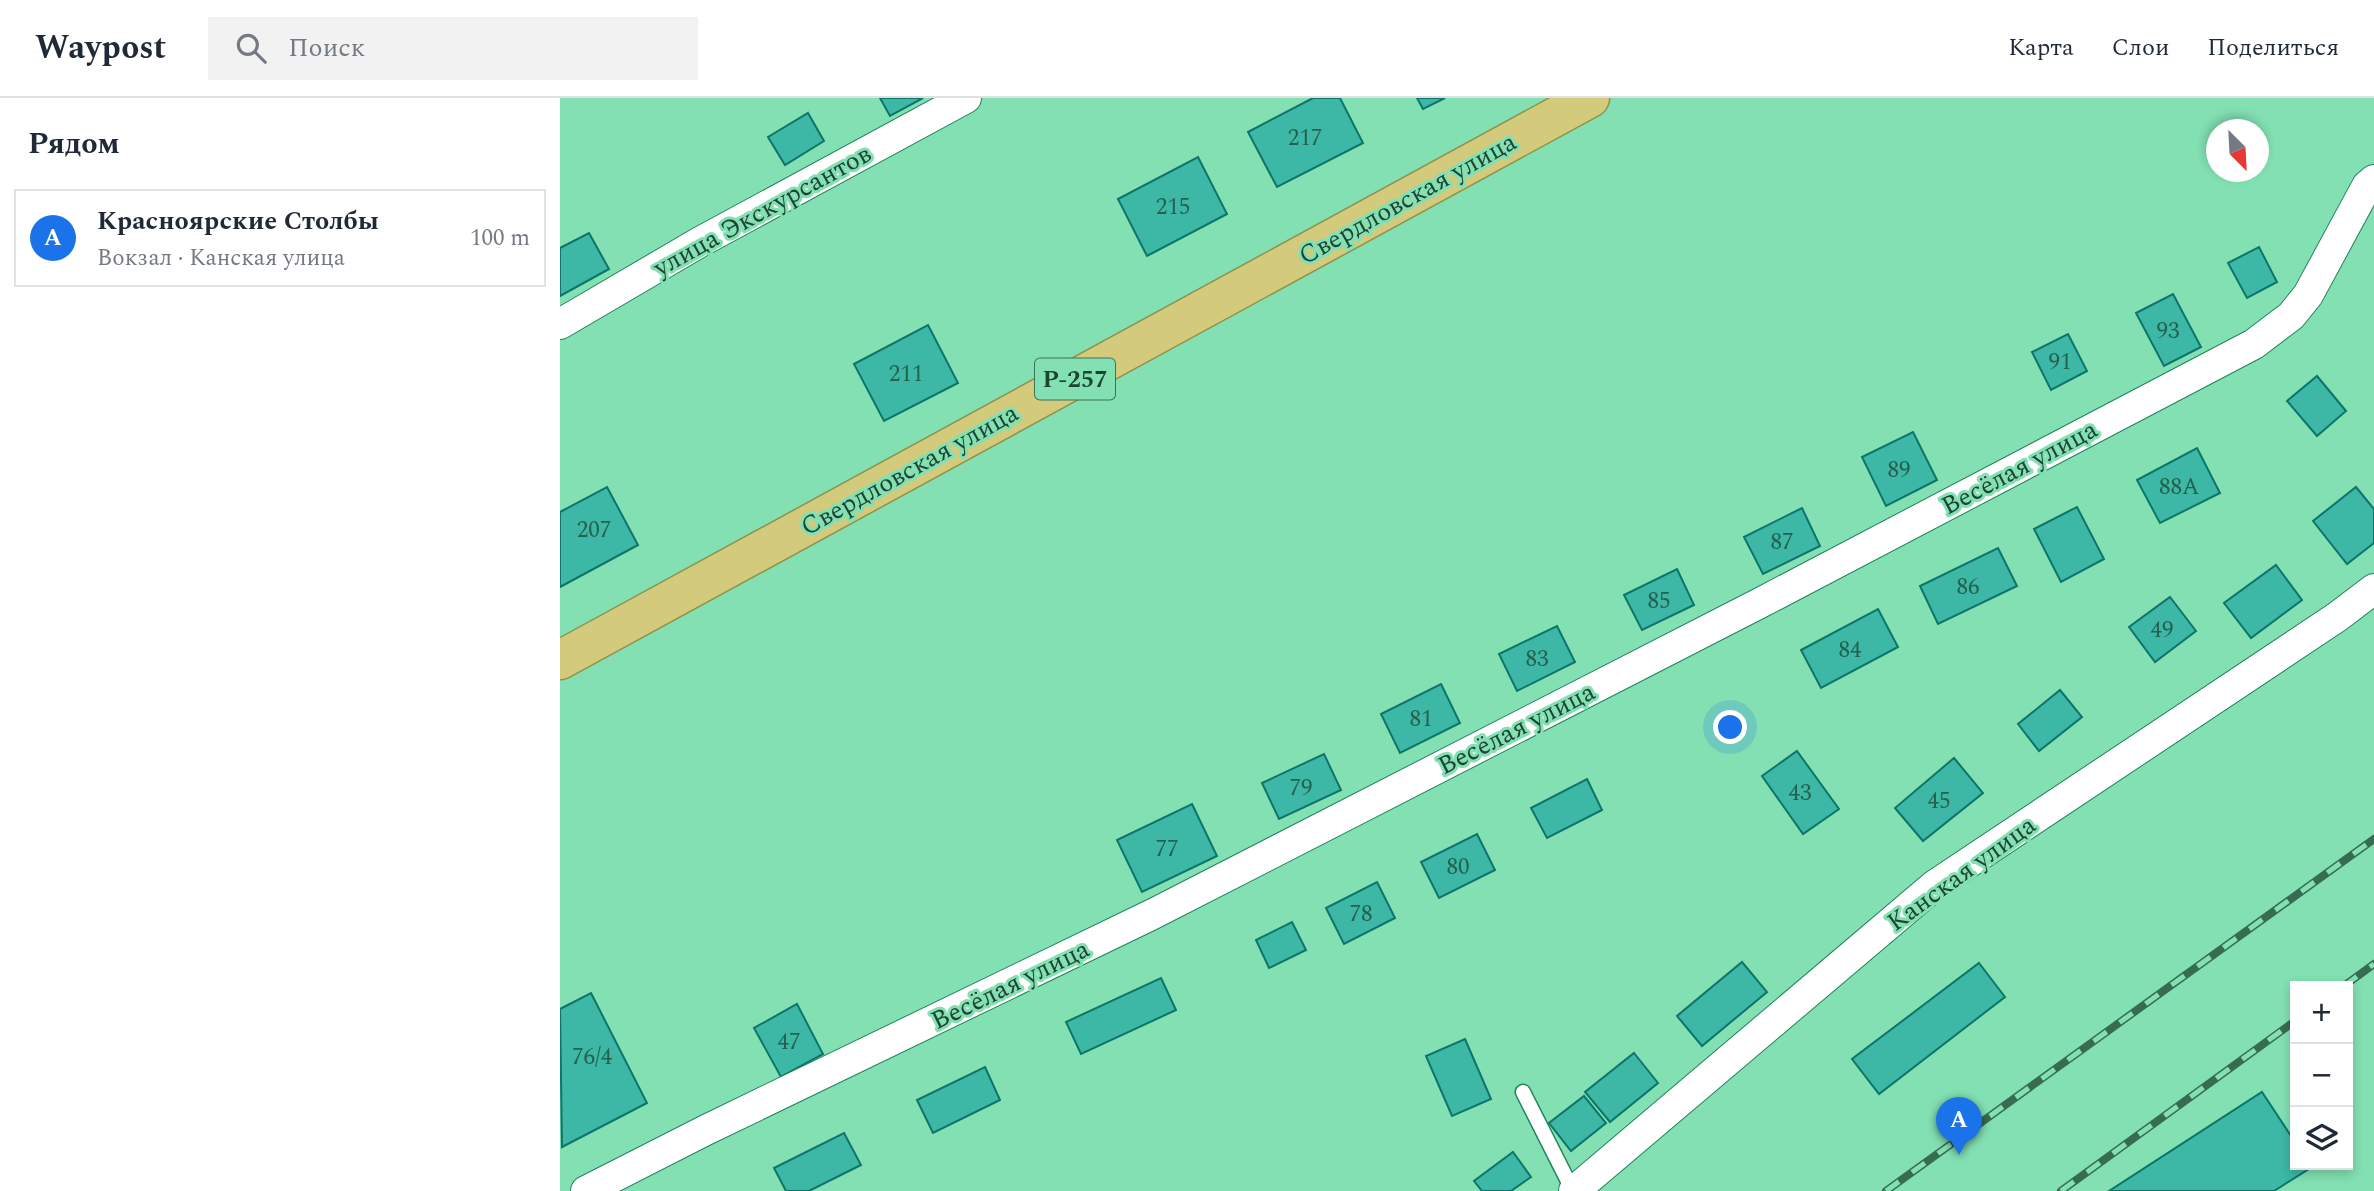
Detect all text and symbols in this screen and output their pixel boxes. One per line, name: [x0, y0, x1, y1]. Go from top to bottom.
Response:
search box: [208, 17, 698, 80]
text: Waypost: [35, 23, 166, 73]
text: Поиск: [288, 28, 365, 68]
icon: search: [232, 29, 270, 67]
text: Карта: [2008, 30, 2074, 66]
text: Слои: [2112, 30, 2169, 66]
text: Поделиться: [2207, 30, 2339, 66]
north arrow: [2206, 119, 2269, 182]
text: Рядом: [28, 121, 120, 167]
house number: 217: [1288, 121, 1322, 156]
street label: Свердловская улица: [1291, 122, 1524, 275]
street label: улица Экскурсантов: [645, 134, 879, 288]
house number: 215: [1156, 190, 1190, 225]
text: Красноярские Столбы: [97, 201, 379, 241]
text: A: [44, 221, 62, 256]
text: 100 m: [470, 221, 530, 256]
text: Вокзал · Канская улица: [97, 241, 345, 276]
house number: 93: [2157, 314, 2180, 349]
house number: 91: [2049, 345, 2072, 380]
house number: 211: [889, 357, 923, 392]
road number: Р-257: [1035, 358, 1115, 400]
street label: Свердловская улица: [793, 393, 1026, 546]
street label: Весёлая улица: [1934, 410, 2105, 526]
house number: 89: [1888, 453, 1911, 488]
house number: 88А: [2159, 470, 2199, 505]
house number: 207: [577, 513, 611, 548]
house number: 87: [1771, 525, 1794, 560]
house number: 86: [1957, 570, 1980, 605]
house number: 85: [1648, 584, 1671, 619]
house number: 49: [2151, 613, 2174, 648]
house number: 84: [1839, 633, 1862, 668]
house number: 83: [1526, 642, 1549, 677]
street label: Весёлая улица: [1431, 672, 1602, 786]
house number: 81: [1410, 702, 1433, 737]
your location: [1713, 710, 1747, 744]
house number: 79: [1290, 771, 1313, 806]
house number: 43: [1789, 776, 1812, 811]
house number: 45: [1928, 784, 1951, 819]
street label: Канская улица: [1879, 806, 2045, 942]
house number: 77: [1156, 832, 1179, 867]
house number: 80: [1447, 850, 1470, 885]
house number: 78: [1350, 897, 1373, 932]
street label: Весёлая улица: [924, 929, 1097, 1041]
map controls: [2290, 981, 2353, 1170]
button: +: [2290, 981, 2353, 1044]
house number: 47: [778, 1025, 801, 1060]
house number: 76/4: [572, 1040, 613, 1075]
button: −: [2290, 1044, 2353, 1107]
pin: A: [1936, 1097, 1982, 1155]
button: layers: [2290, 1107, 2353, 1170]

